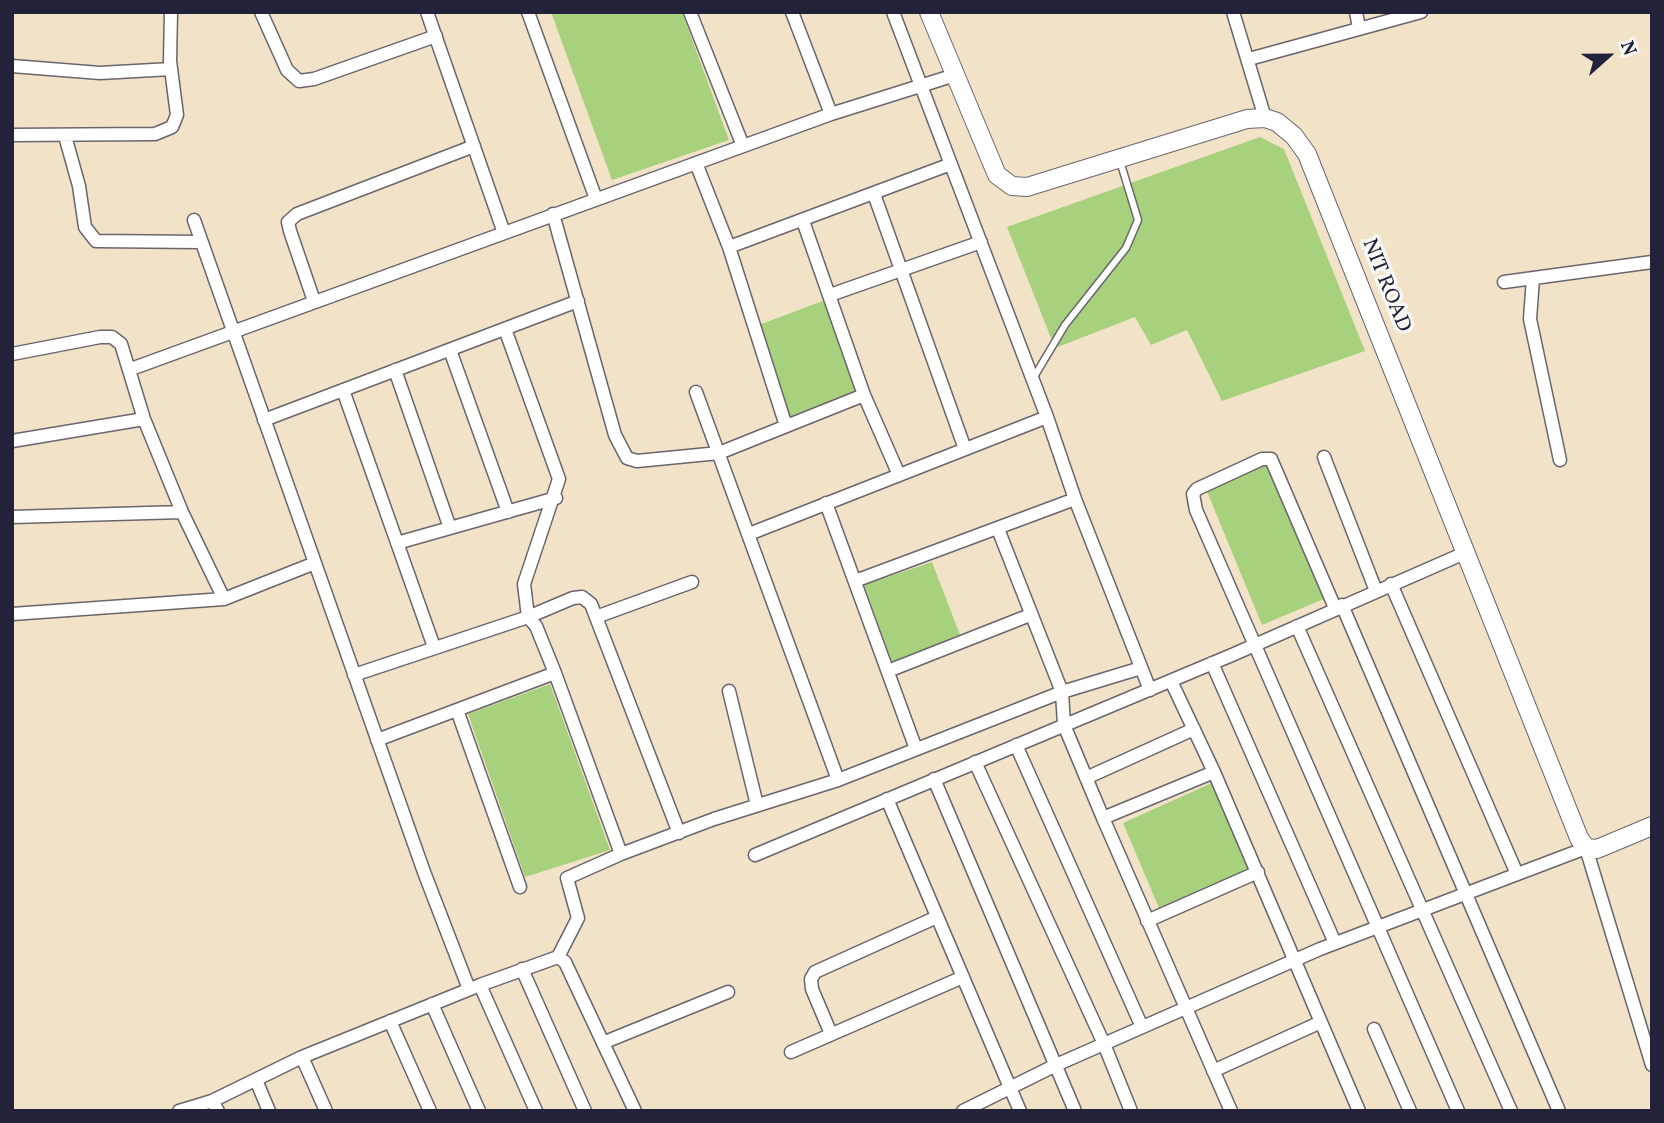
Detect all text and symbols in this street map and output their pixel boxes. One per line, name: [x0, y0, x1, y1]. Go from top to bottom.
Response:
north arrow: [1573, 21, 1643, 91]
text: N: [1613, 37, 1642, 60]
street label: NIT ROAD: [1355, 236, 1415, 336]

